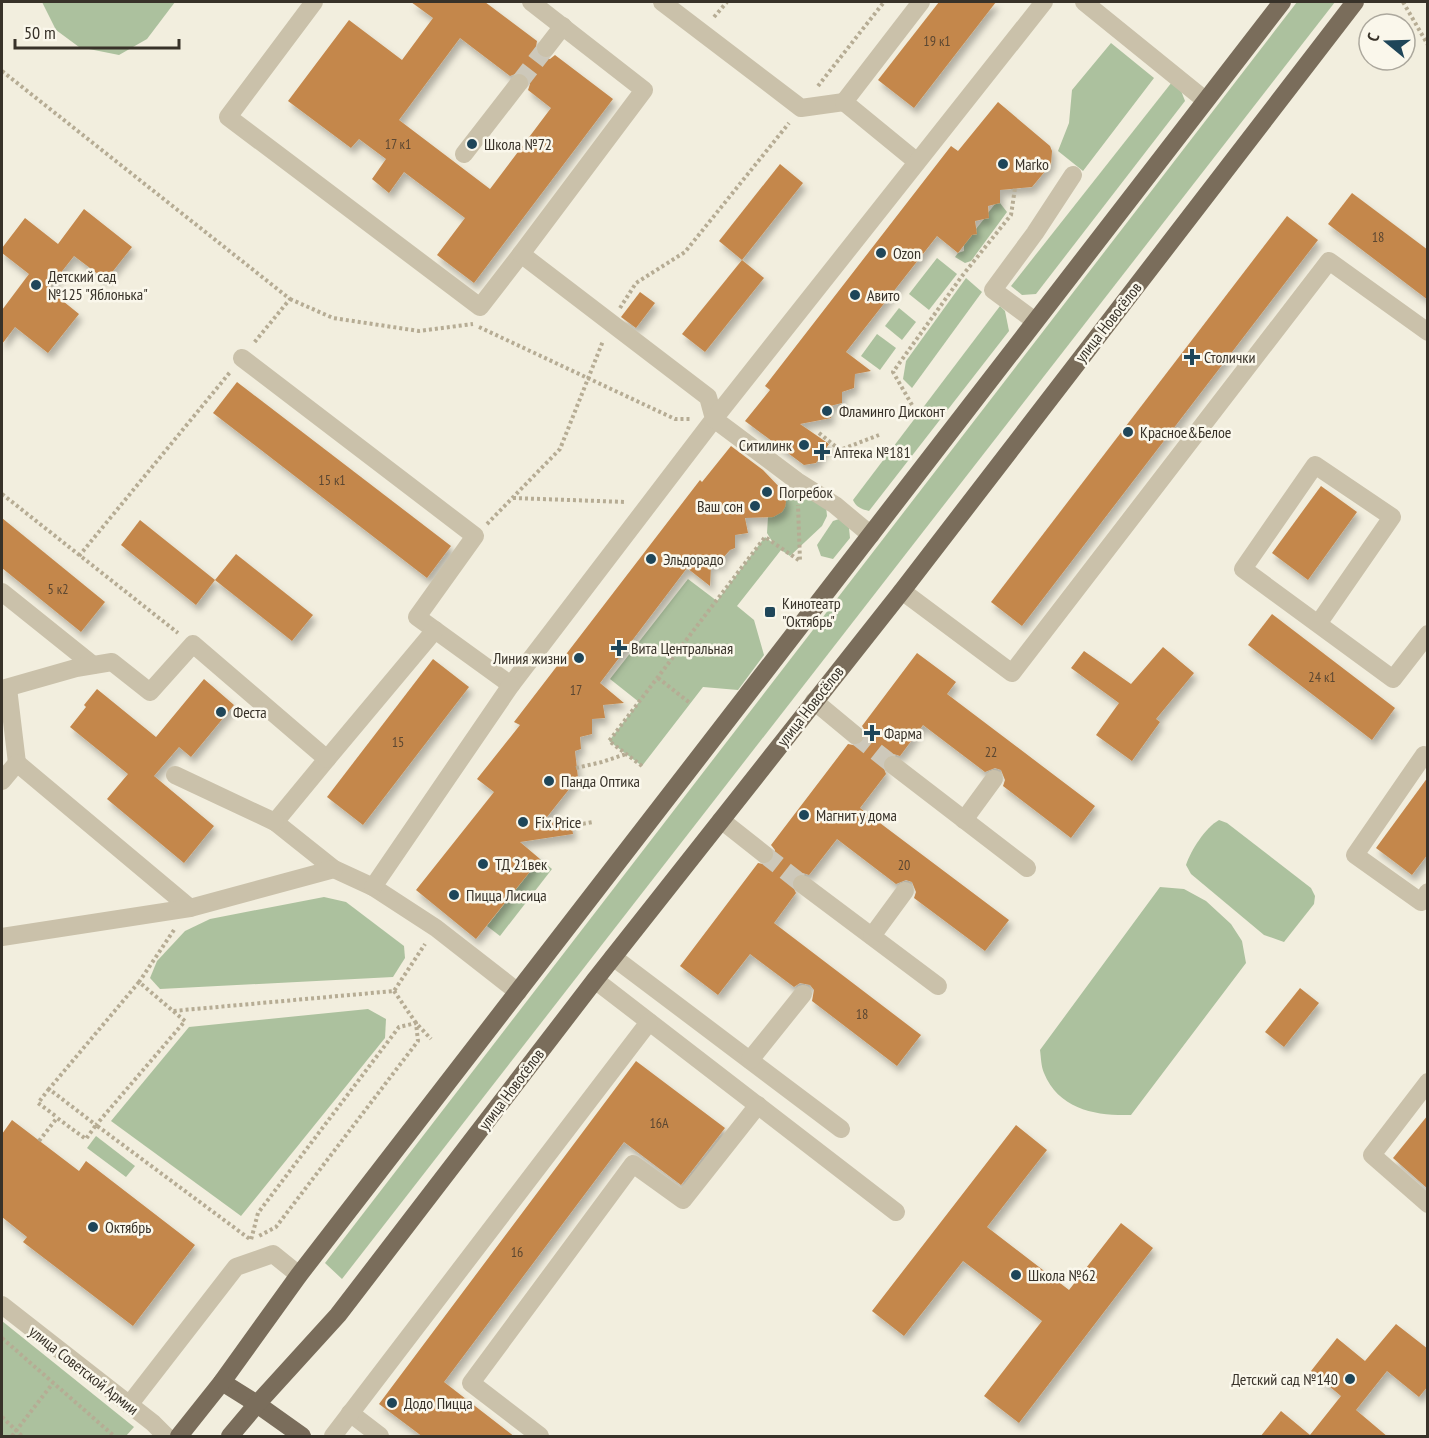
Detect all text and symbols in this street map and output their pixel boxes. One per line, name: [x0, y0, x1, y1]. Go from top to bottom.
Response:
scale bar: [15, 12, 178, 50]
north arrow: [1357, 12, 1417, 72]
text: 50 m: [24, 21, 56, 44]
text: С: [1362, 30, 1384, 44]
house number: 19 к1: [923, 32, 951, 50]
place label: Школа №72: [484, 134, 552, 154]
house number: 17 к1: [385, 135, 411, 153]
marker: Школа №72: [465, 137, 479, 151]
place label: Marko: [1015, 154, 1049, 174]
marker: Marko: [996, 157, 1010, 171]
house number: 18: [1372, 228, 1384, 246]
place label: Ozon: [893, 243, 921, 263]
marker: Ozon: [874, 246, 888, 260]
place label: Детский сад №125 "Яблонька": [48, 266, 148, 304]
marker: Детский сад №125 "Яблонька": [29, 278, 43, 292]
street label: улица Новосёлов: [1070, 278, 1146, 366]
place label: Авито: [867, 285, 900, 305]
marker: Авито: [848, 288, 862, 302]
place label: Столички: [1204, 347, 1255, 367]
marker: Столички: [1185, 350, 1199, 364]
place label: Фламинго Дисконт: [839, 401, 946, 421]
marker: Фламинго Дисконт: [820, 404, 834, 418]
place label: Красное&Белое: [1140, 422, 1231, 442]
marker: Красное&Белое: [1121, 425, 1135, 439]
place label: Ситилинк: [739, 435, 793, 455]
marker: Ситилинк: [797, 438, 811, 452]
place label: Аптека №181: [834, 442, 911, 462]
marker: Аптека №181: [815, 445, 829, 459]
house number: 15 к1: [318, 471, 346, 489]
place label: Погребок: [779, 482, 833, 502]
marker: Погребок: [760, 485, 774, 499]
place label: Ваш сон: [697, 496, 743, 516]
marker: Ваш сон: [748, 499, 762, 513]
place label: Эльдорадо: [663, 549, 724, 569]
marker: Эльдорадо: [644, 552, 658, 566]
house number: 5 к2: [48, 580, 69, 598]
place label: Кинотеатр "Октябрь": [782, 593, 841, 631]
marker: Кинотеатр "Октябрь": [763, 605, 777, 619]
place label: Вита Центральная: [631, 638, 733, 658]
marker: Вита Центральная: [612, 641, 626, 655]
place label: Линия жизни: [492, 648, 567, 668]
marker: Линия жизни: [572, 651, 586, 665]
street label: улица Новосёлов: [772, 662, 848, 750]
house number: 24 к1: [1308, 668, 1336, 686]
house number: 17: [570, 681, 582, 699]
place label: Феста: [233, 702, 267, 722]
marker: Феста: [214, 705, 228, 719]
place label: Фарма: [884, 723, 922, 743]
marker: Фарма: [865, 726, 879, 740]
house number: 15: [392, 733, 404, 751]
house number: 22: [985, 743, 997, 761]
place label: Панда Оптика: [561, 771, 640, 791]
marker: Панда Оптика: [542, 774, 556, 788]
place label: Магнит у дома: [816, 805, 897, 825]
marker: Магнит у дома: [797, 808, 811, 822]
place label: Fix Price: [535, 812, 581, 832]
marker: Fix Price: [516, 815, 530, 829]
place label: ТД 21век: [495, 854, 548, 874]
house number: 20: [898, 856, 910, 874]
marker: ТД 21век: [476, 857, 490, 871]
place label: Пицца Лисица: [466, 885, 547, 905]
marker: Пицца Лисица: [447, 888, 461, 902]
house number: 18: [856, 1005, 868, 1023]
street label: улица Новосёлов: [474, 1044, 548, 1134]
house number: 16А: [649, 1114, 669, 1132]
place label: Октябрь: [105, 1217, 151, 1237]
marker: Октябрь: [86, 1220, 100, 1234]
house number: 16: [511, 1243, 523, 1261]
place label: Школа №62: [1028, 1265, 1096, 1285]
marker: Школа №62: [1009, 1268, 1023, 1282]
street label: улица Советской Армии: [25, 1321, 143, 1419]
place label: Детский сад №140: [1231, 1369, 1338, 1389]
marker: Детский сад №140: [1343, 1372, 1357, 1386]
place label: Додо Пицца: [404, 1393, 473, 1413]
marker: Додо Пицца: [385, 1396, 399, 1410]

